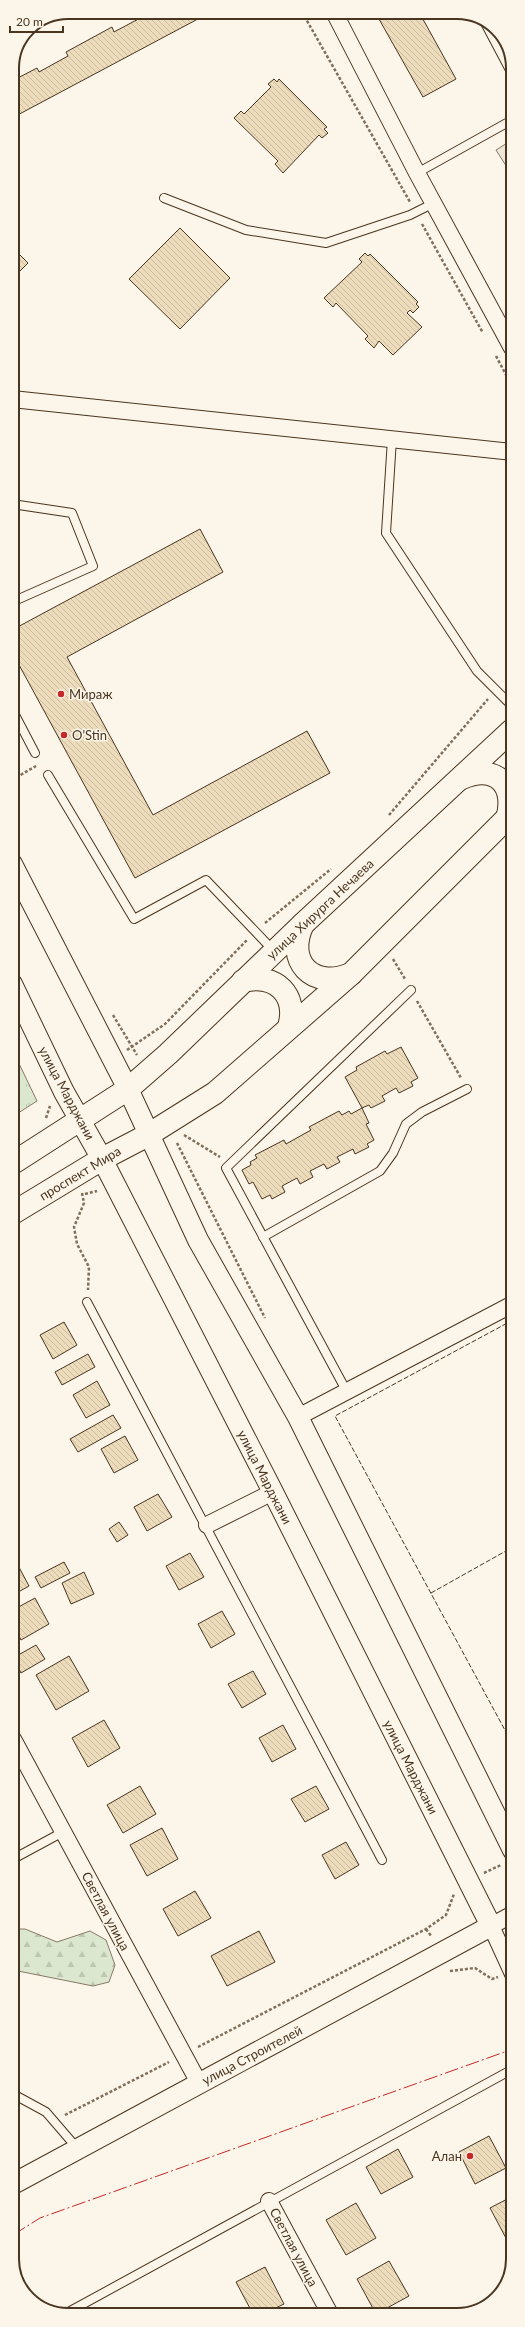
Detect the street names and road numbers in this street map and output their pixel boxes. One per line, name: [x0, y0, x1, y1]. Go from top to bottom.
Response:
street label: улица Хирурга Нечаева: [263, 855, 377, 963]
street label: улица Марджани: [36, 1043, 98, 1143]
street label: проспект Мира: [36, 1142, 124, 1204]
street label: улица Марджани: [234, 1427, 296, 1527]
street label: улица Марджани: [380, 1717, 442, 1817]
street label: Светлая улица: [78, 1869, 134, 1953]
street label: улица Строителей: [199, 2022, 305, 2088]
street label: Светлая улица: [266, 2205, 322, 2289]

